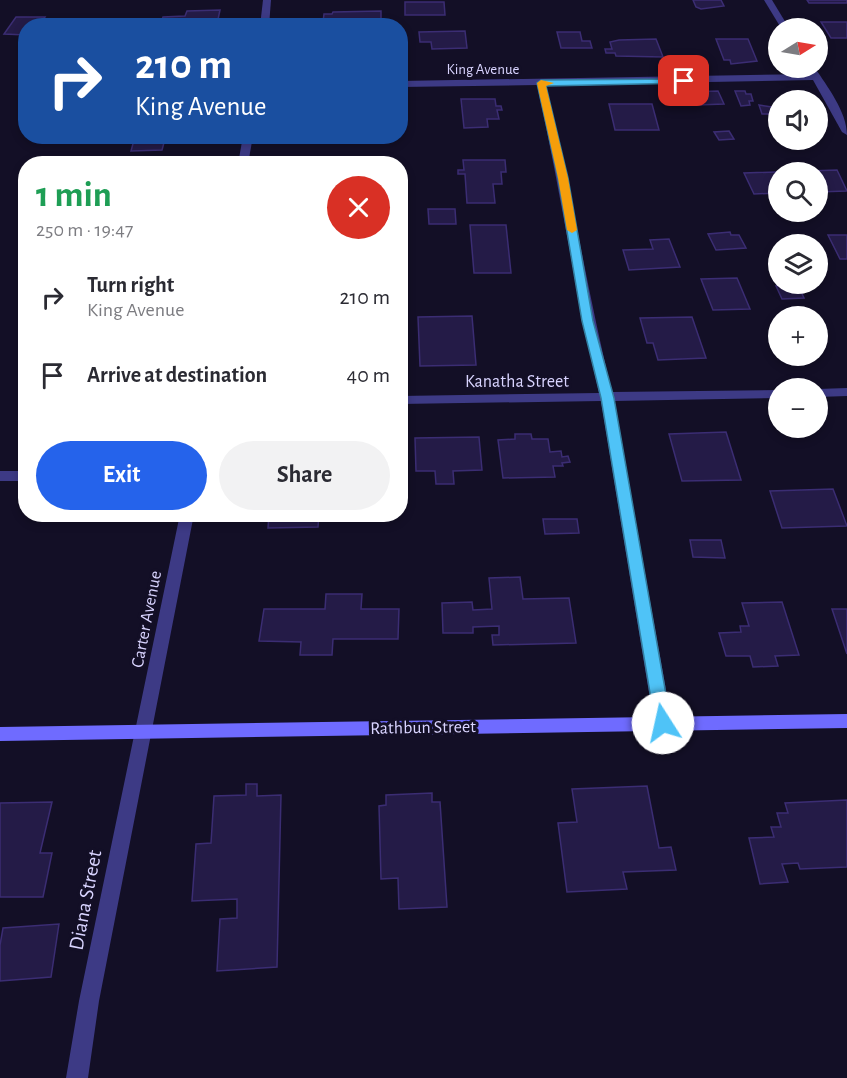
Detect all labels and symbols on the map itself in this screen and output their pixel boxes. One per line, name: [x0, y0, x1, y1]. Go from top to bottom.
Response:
north arrow: [768, 18, 828, 78]
pin: [658, 55, 709, 106]
street label: King Avenue: [446, 62, 520, 77]
street label: Kanatha Street: [465, 373, 569, 391]
street label: Carter Avenue: [129, 569, 165, 669]
position arrow: [631, 691, 695, 755]
street label: Rathbun Street: [370, 718, 476, 738]
street label: Diana Street: [65, 848, 106, 952]

